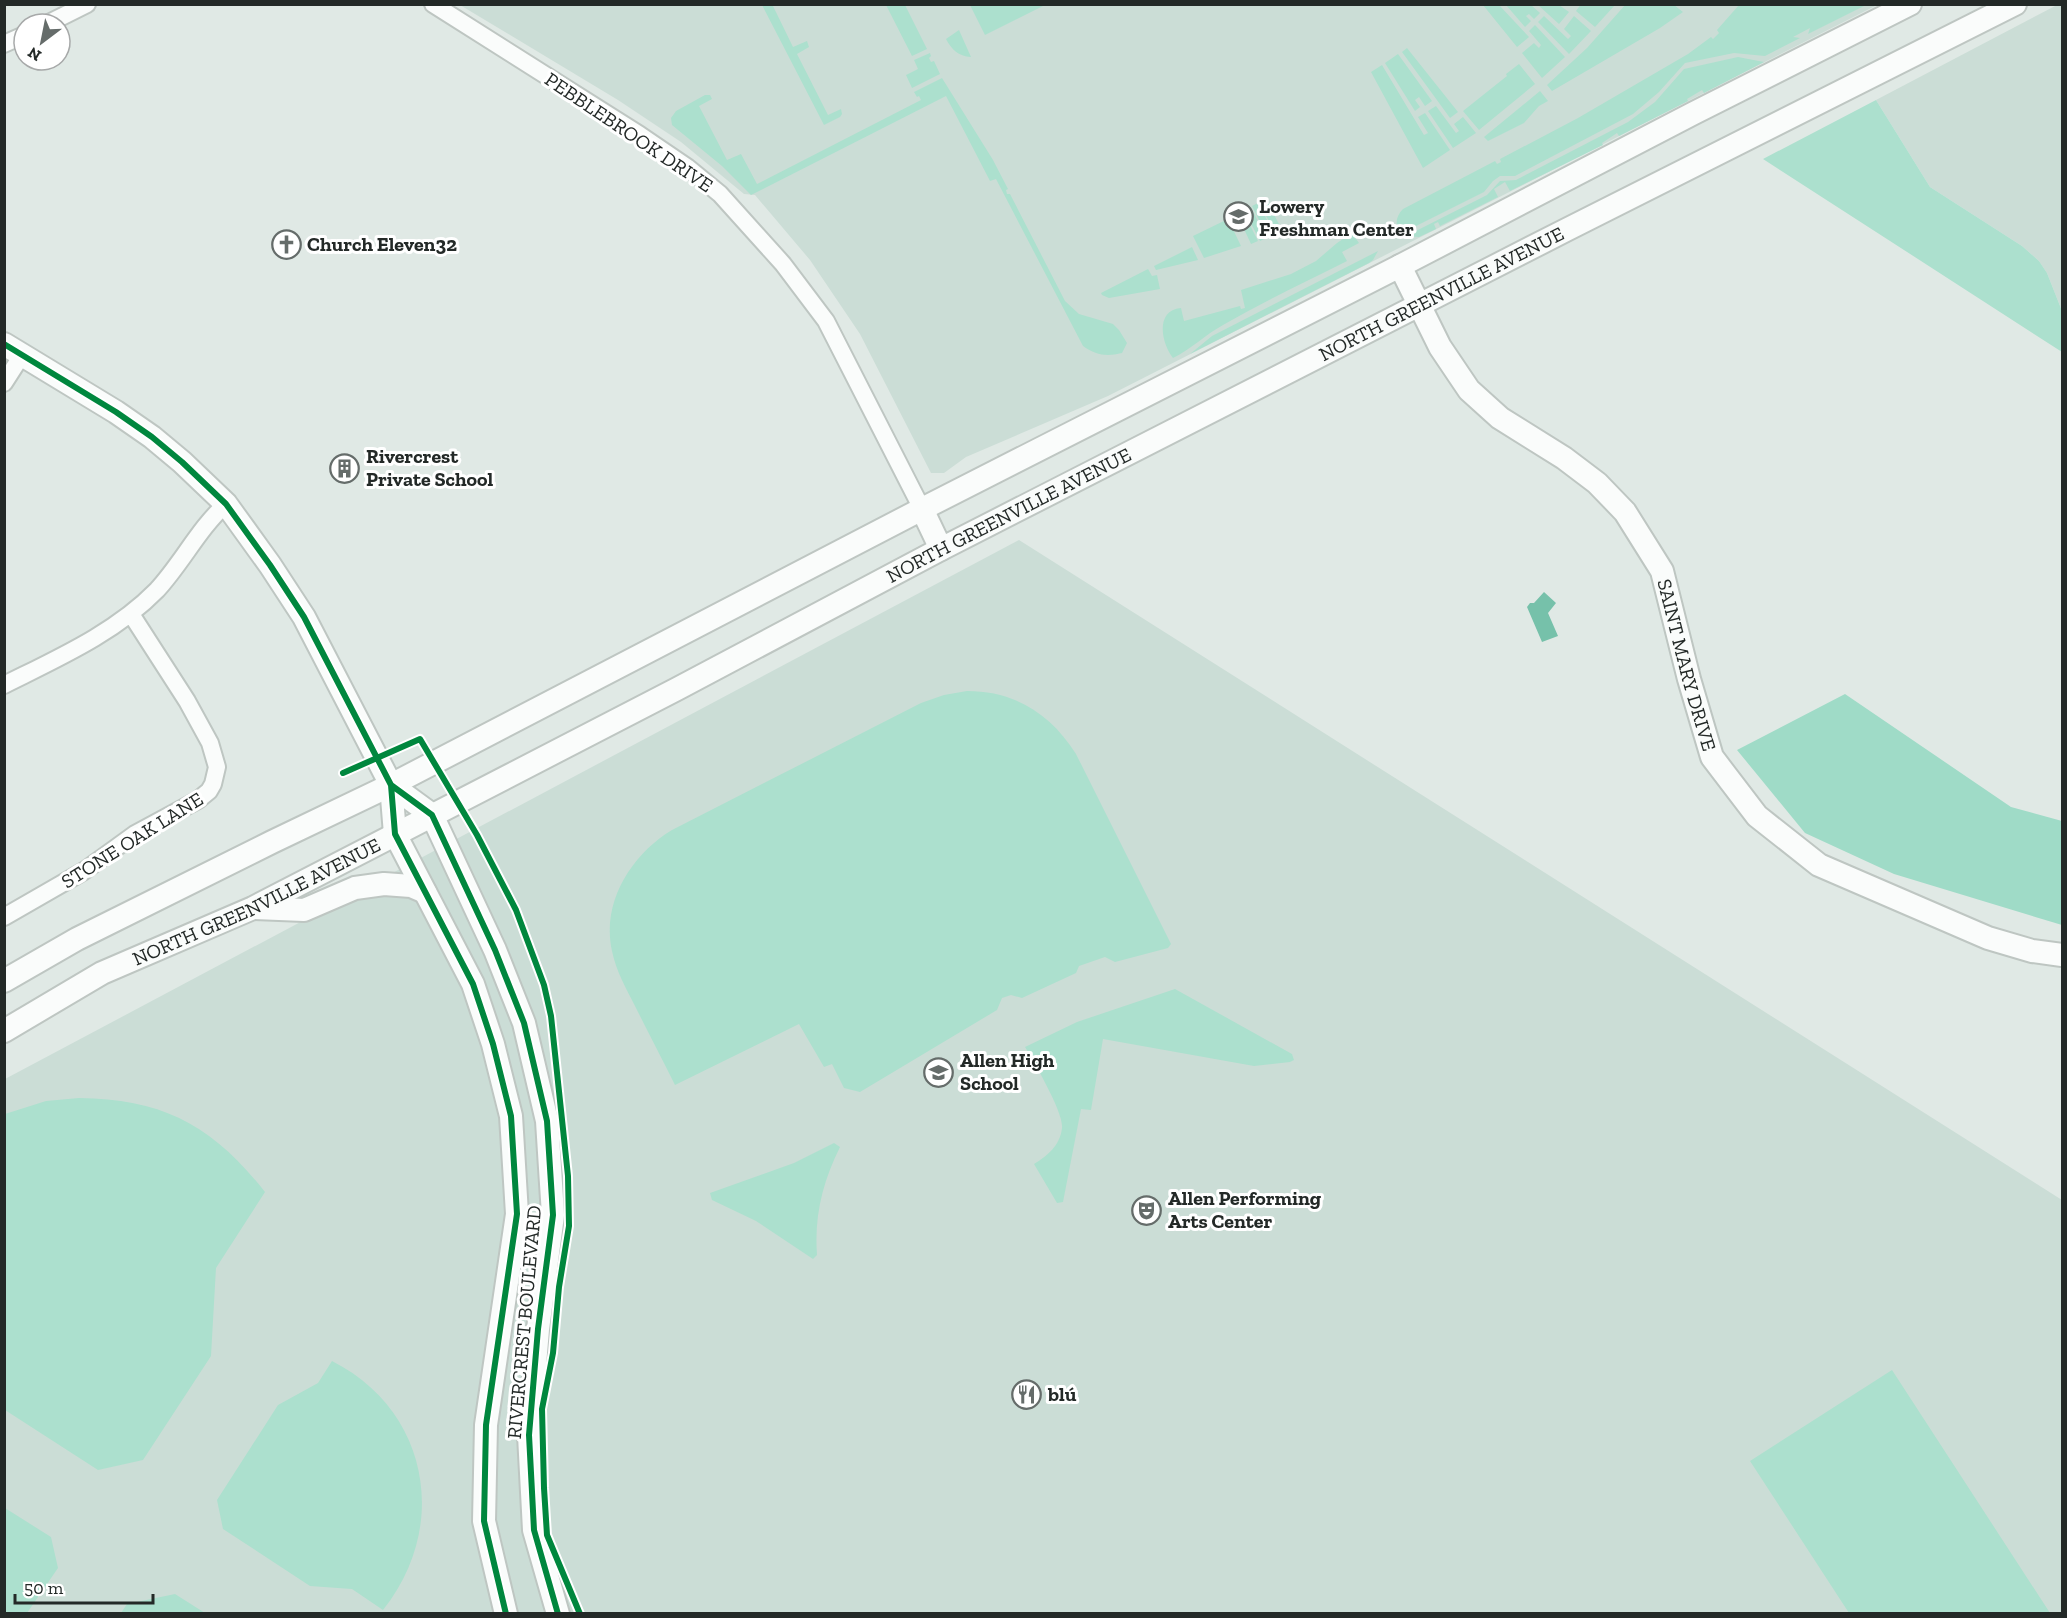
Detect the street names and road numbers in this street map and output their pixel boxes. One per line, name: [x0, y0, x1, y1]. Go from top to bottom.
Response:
street label: PEBBLEBROOK DRIVE: [540, 67, 718, 197]
street label: NORTH GREENVILLE AVENUE: [1315, 221, 1568, 366]
street label: NORTH GREENVILLE AVENUE: [882, 442, 1135, 588]
street label: SAINT MARY DRIVE: [1652, 576, 1722, 754]
street label: STONE OAK LANE: [57, 787, 207, 893]
street label: NORTH GREENVILLE AVENUE: [129, 832, 384, 970]
street label: RIVERCREST BOULEVARD: [502, 1204, 546, 1440]

